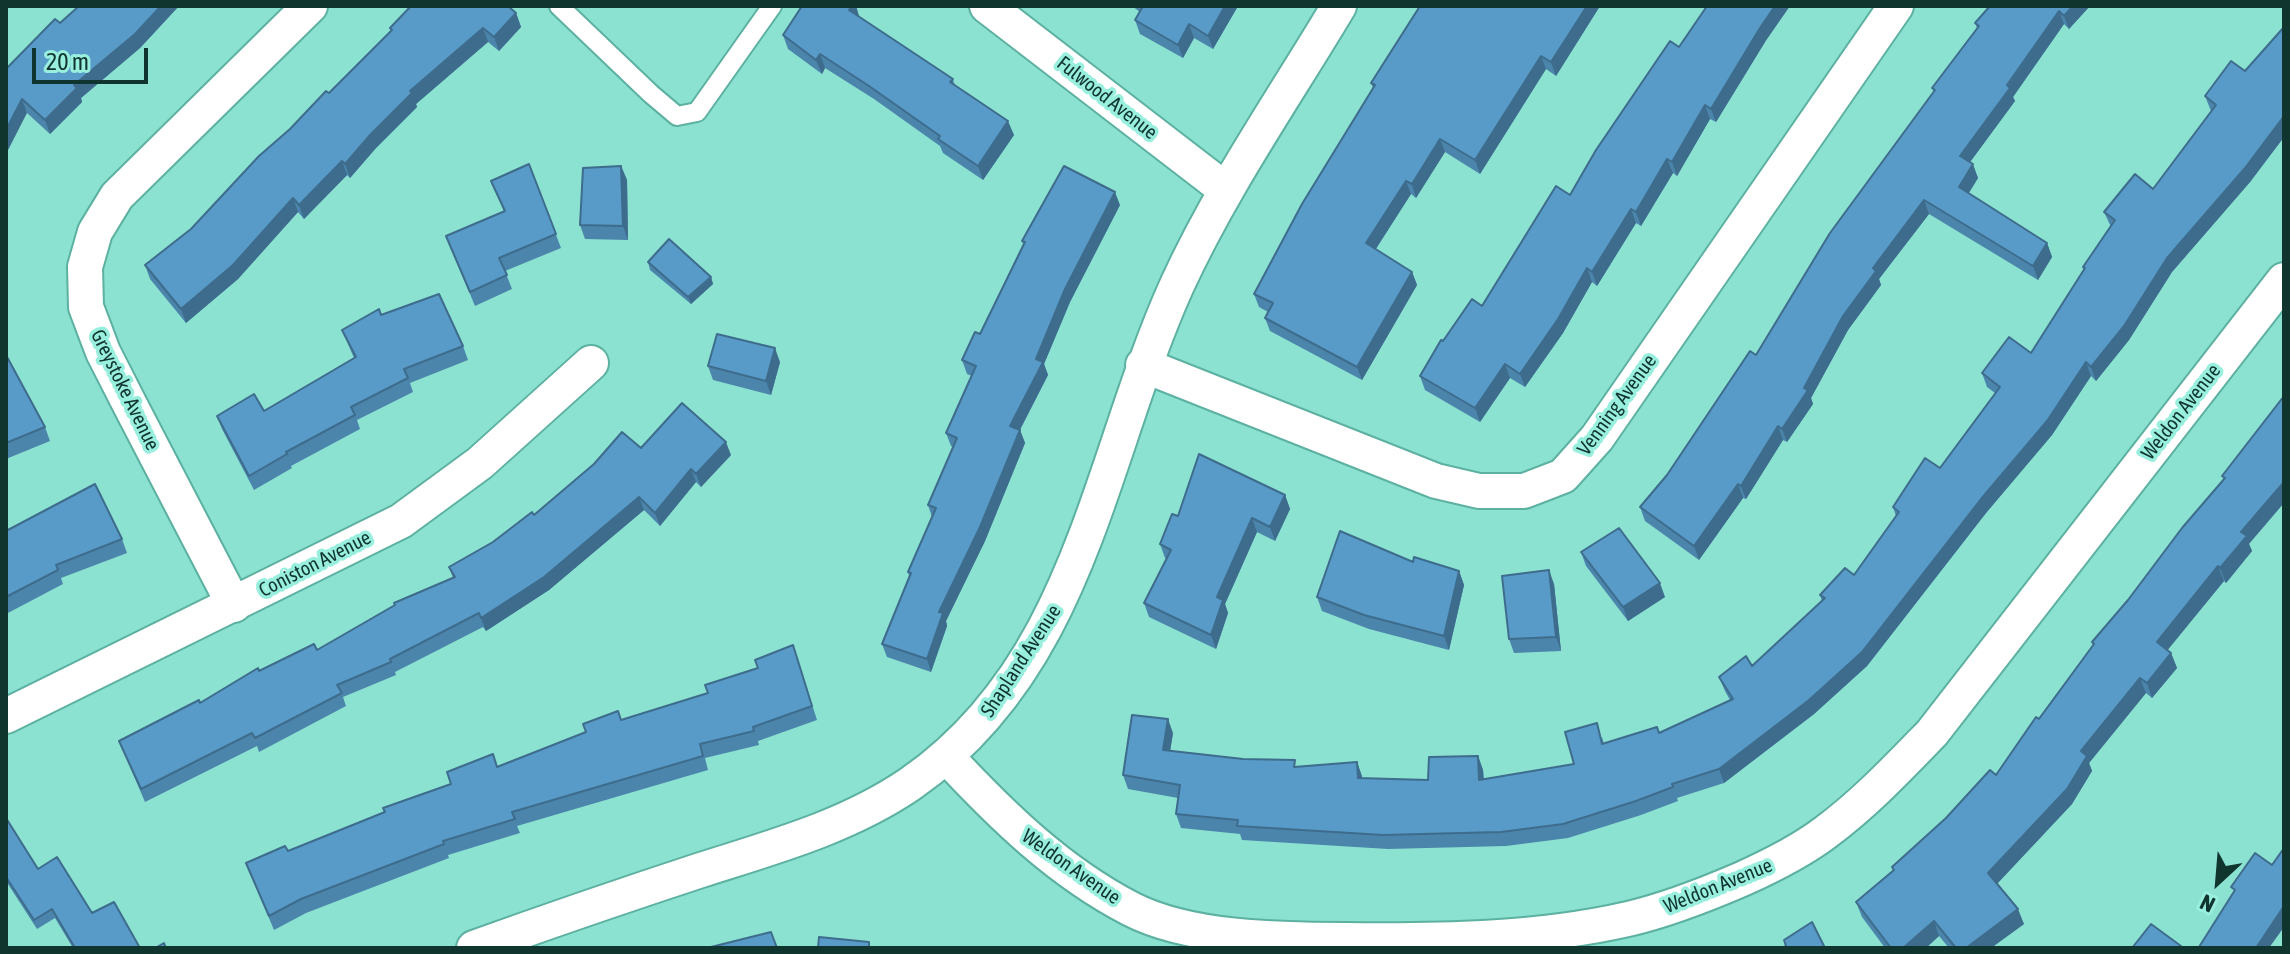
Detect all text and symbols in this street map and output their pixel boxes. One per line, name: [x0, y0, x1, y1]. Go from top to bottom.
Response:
scale bar: [36, 32, 152, 82]
text: 20 m: [46, 48, 89, 75]
street label: Fulwood Avenue: [1052, 51, 1162, 145]
street label: Greystoke Avenue: [85, 326, 165, 454]
street label: Venning Avenue: [1572, 350, 1662, 460]
street label: Weldon Avenue: [2136, 359, 2226, 465]
street label: Coniston Avenue: [255, 525, 375, 603]
street label: Shapland Avenue: [976, 600, 1066, 722]
street label: Weldon Avenue: [1017, 824, 1125, 910]
north arrow: [2178, 842, 2258, 922]
street label: Weldon Avenue: [1660, 853, 1776, 919]
text: N: [2196, 889, 2219, 918]

